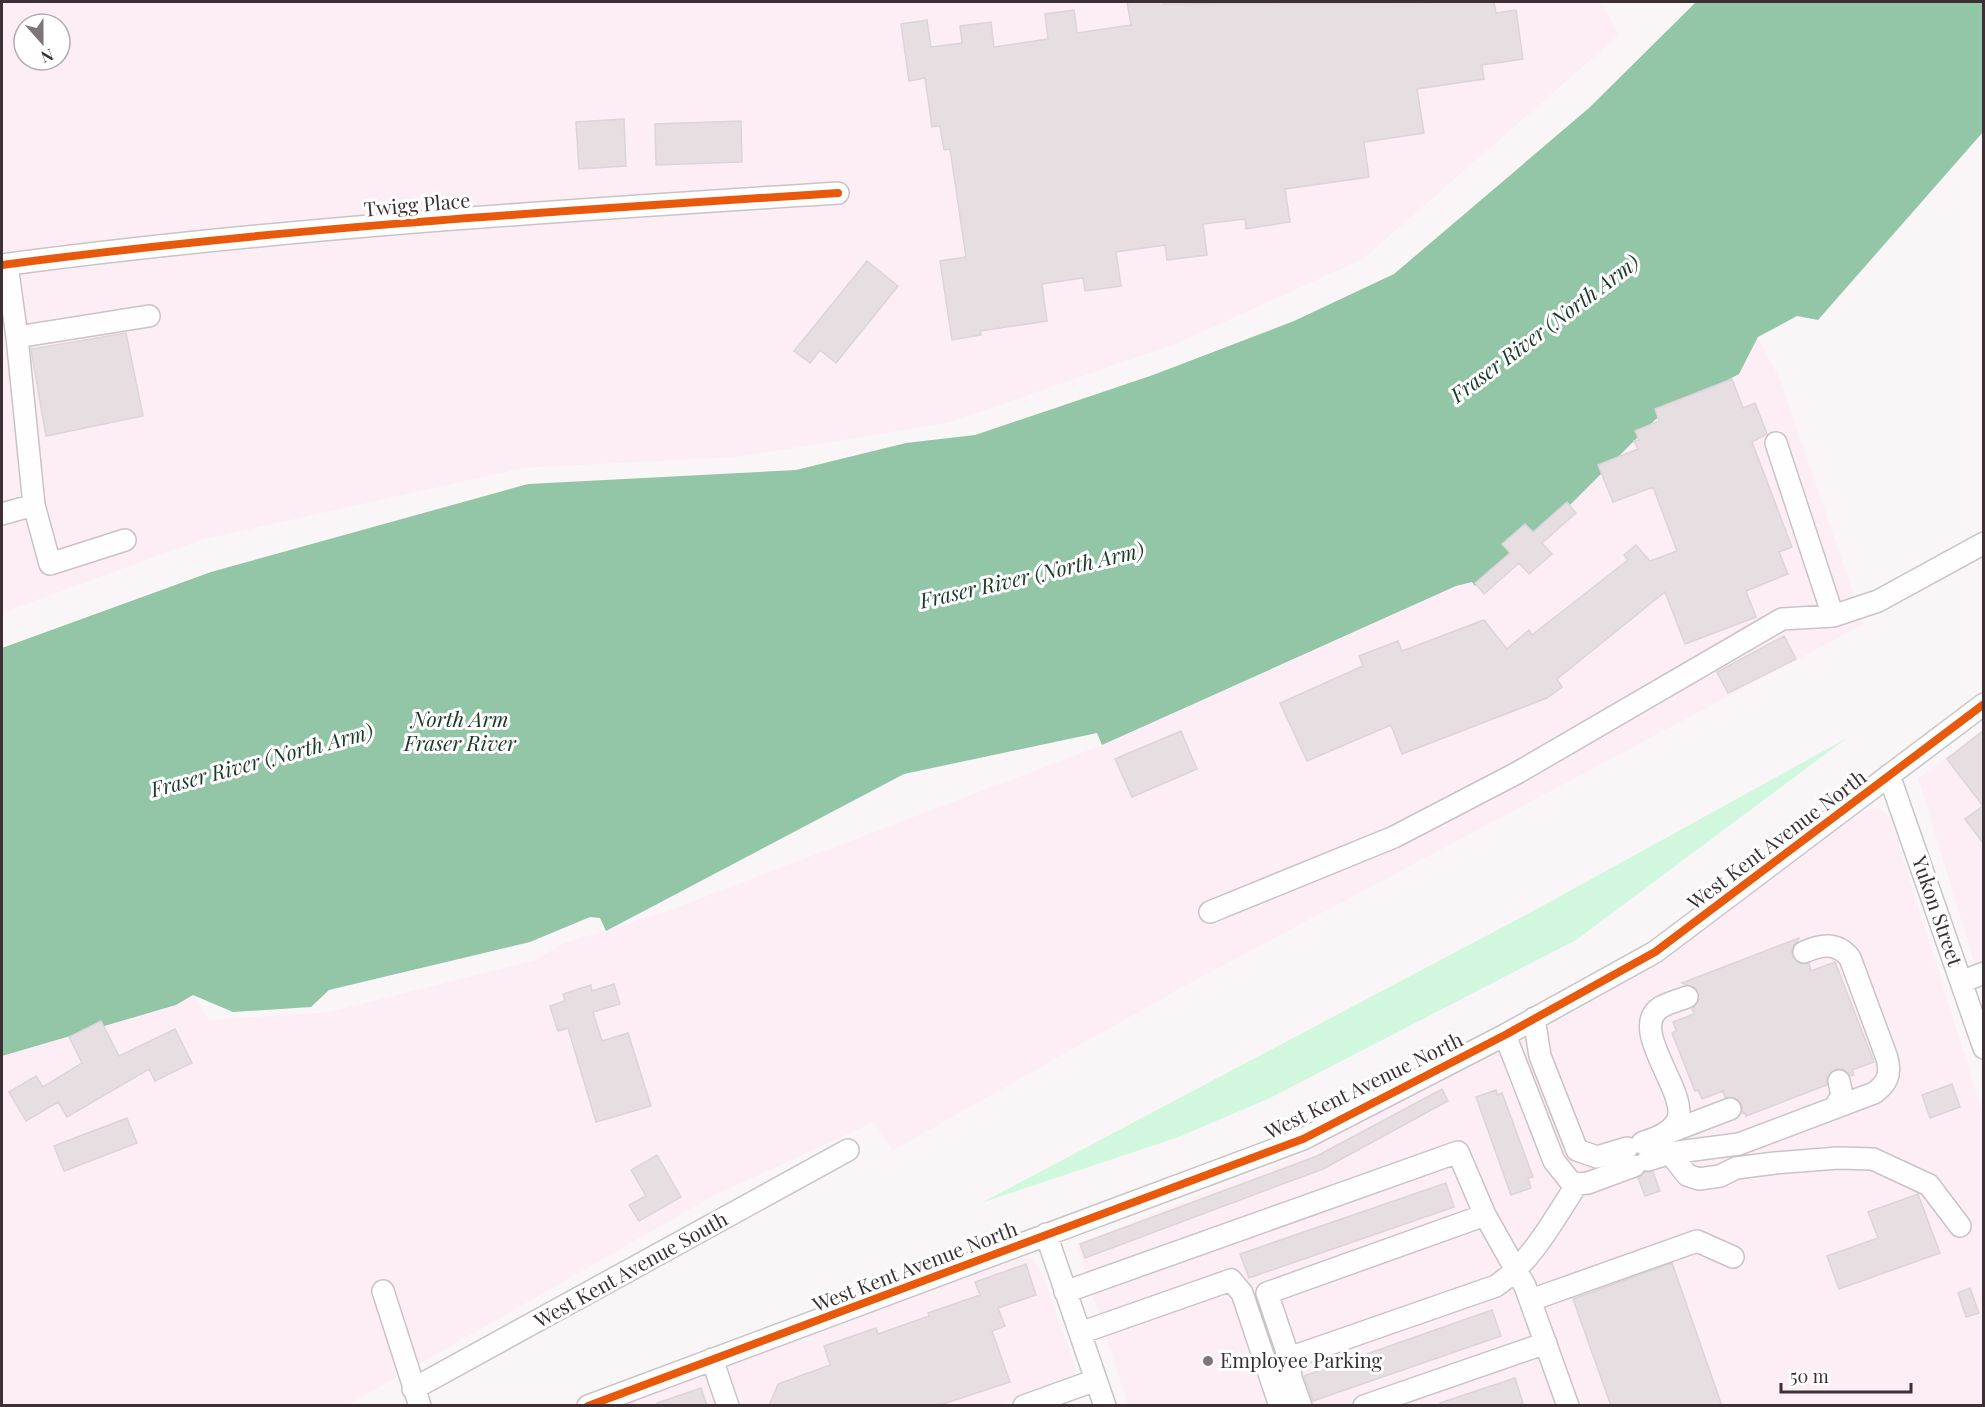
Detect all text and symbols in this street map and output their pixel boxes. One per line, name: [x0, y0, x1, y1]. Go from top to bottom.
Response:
north arrow: [12, 12, 72, 72]
text: N: [38, 45, 57, 69]
street label: Twigg Place: [362, 185, 471, 222]
water label: Fraser River (North Arm): [1443, 247, 1644, 408]
water label: Fraser River (North Arm): [916, 535, 1146, 614]
water label: North Arm Fraser River: [403, 704, 517, 756]
water label: Fraser River (North Arm): [146, 716, 376, 803]
street label: West Kent Avenue North: [1680, 763, 1871, 916]
street label: Yukon Street: [1907, 851, 1970, 970]
street label: West Kent Avenue North: [1259, 1025, 1467, 1145]
street label: West Kent Avenue South: [528, 1204, 732, 1334]
street label: West Kent Avenue North: [807, 1214, 1021, 1317]
place label: Employee Parking: [1220, 1346, 1383, 1373]
marker: Employee Parking: [1201, 1354, 1215, 1368]
scale bar: [1781, 1356, 1912, 1394]
text: 50 m: [1790, 1364, 1829, 1388]

